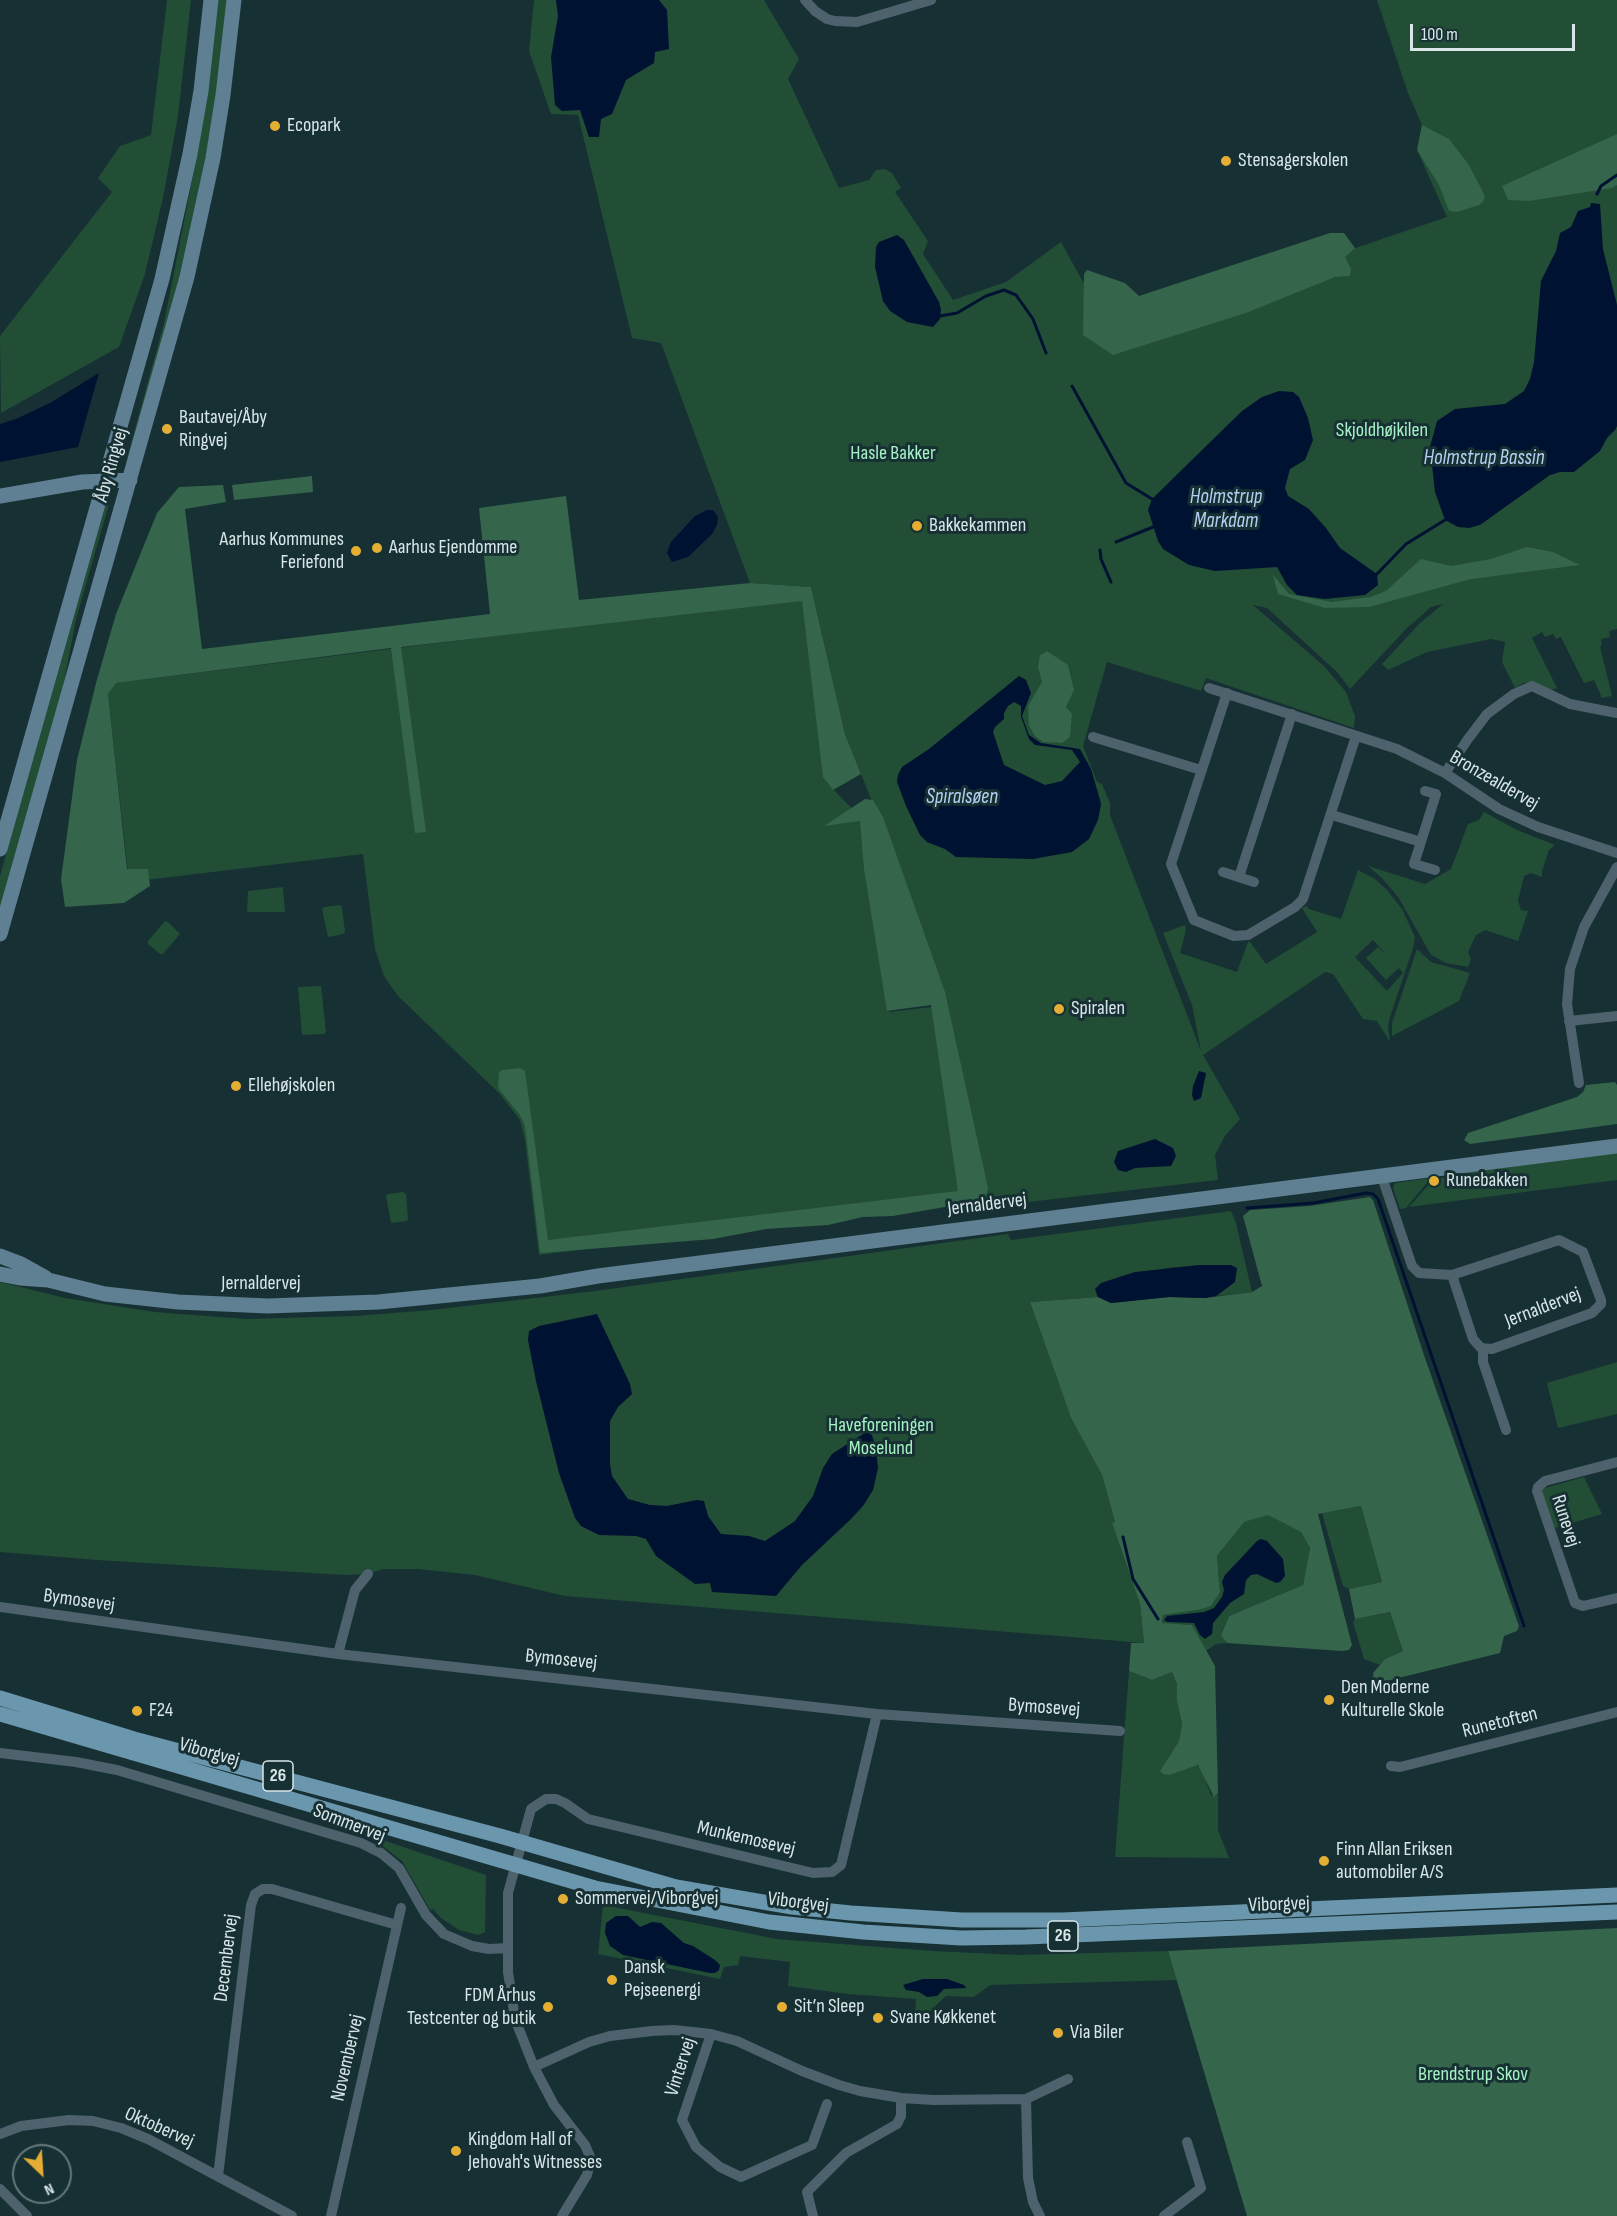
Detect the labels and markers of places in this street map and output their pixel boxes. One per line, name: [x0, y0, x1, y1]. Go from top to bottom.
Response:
place label: Ecopark: [287, 114, 341, 138]
marker: Ecopark: [268, 119, 282, 133]
place label: Stensagerskolen: [1238, 149, 1348, 173]
marker: Stensagerskolen: [1219, 154, 1233, 168]
place label: Bautavej/Åby Ringvej: [179, 406, 267, 453]
marker: Bautavej/Åby Ringvej: [160, 422, 174, 436]
place label: Bakkekammen: [929, 514, 1026, 538]
marker: Bakkekammen: [910, 519, 924, 533]
place label: Aarhus Kommunes Feriefond: [220, 528, 344, 575]
place label: Aarhus Ejendomme: [389, 536, 517, 560]
marker: Aarhus Ejendomme: [370, 541, 384, 555]
marker: Aarhus Kommunes Feriefond: [349, 544, 363, 558]
place label: Spiralen: [1071, 997, 1125, 1021]
marker: Spiralen: [1052, 1002, 1066, 1016]
place label: Ellehøjskolen: [248, 1074, 335, 1098]
marker: Ellehøjskolen: [229, 1079, 243, 1093]
place label: Runebakken: [1446, 1169, 1528, 1193]
marker: Runebakken: [1427, 1174, 1441, 1188]
place label: Den Moderne Kulturelle Skole: [1341, 1676, 1444, 1723]
marker: Den Moderne Kulturelle Skole: [1322, 1693, 1336, 1707]
place label: F24: [149, 1699, 173, 1723]
marker: F24: [130, 1704, 144, 1718]
place label: Finn Allan Eriksen automobiler A/S: [1336, 1838, 1452, 1885]
marker: Finn Allan Eriksen automobiler A/S: [1317, 1854, 1331, 1868]
place label: Sommervej/Viborgvej: [575, 1887, 718, 1911]
marker: Sommervej/Viborgvej: [556, 1892, 570, 1906]
place label: Dansk Pejseenergi: [624, 1956, 701, 2003]
marker: Dansk Pejseenergi: [605, 1973, 619, 1987]
place label: FDM Århus Testcenter og butik: [407, 1984, 536, 2031]
place label: Sit’n Sleep: [794, 1995, 865, 2019]
marker: FDM Århus Testcenter og butik: [541, 2000, 555, 2014]
marker: Sit’n Sleep: [775, 2000, 789, 2014]
place label: Svane Køkkenet: [890, 2006, 996, 2030]
marker: Svane Køkkenet: [871, 2011, 885, 2025]
place label: Via Biler: [1070, 2021, 1124, 2045]
marker: Via Biler: [1051, 2026, 1065, 2040]
place label: Kingdom Hall of Jehovah's Witnesses: [468, 2128, 602, 2175]
marker: Kingdom Hall of Jehovah's Witnesses: [449, 2144, 463, 2158]

